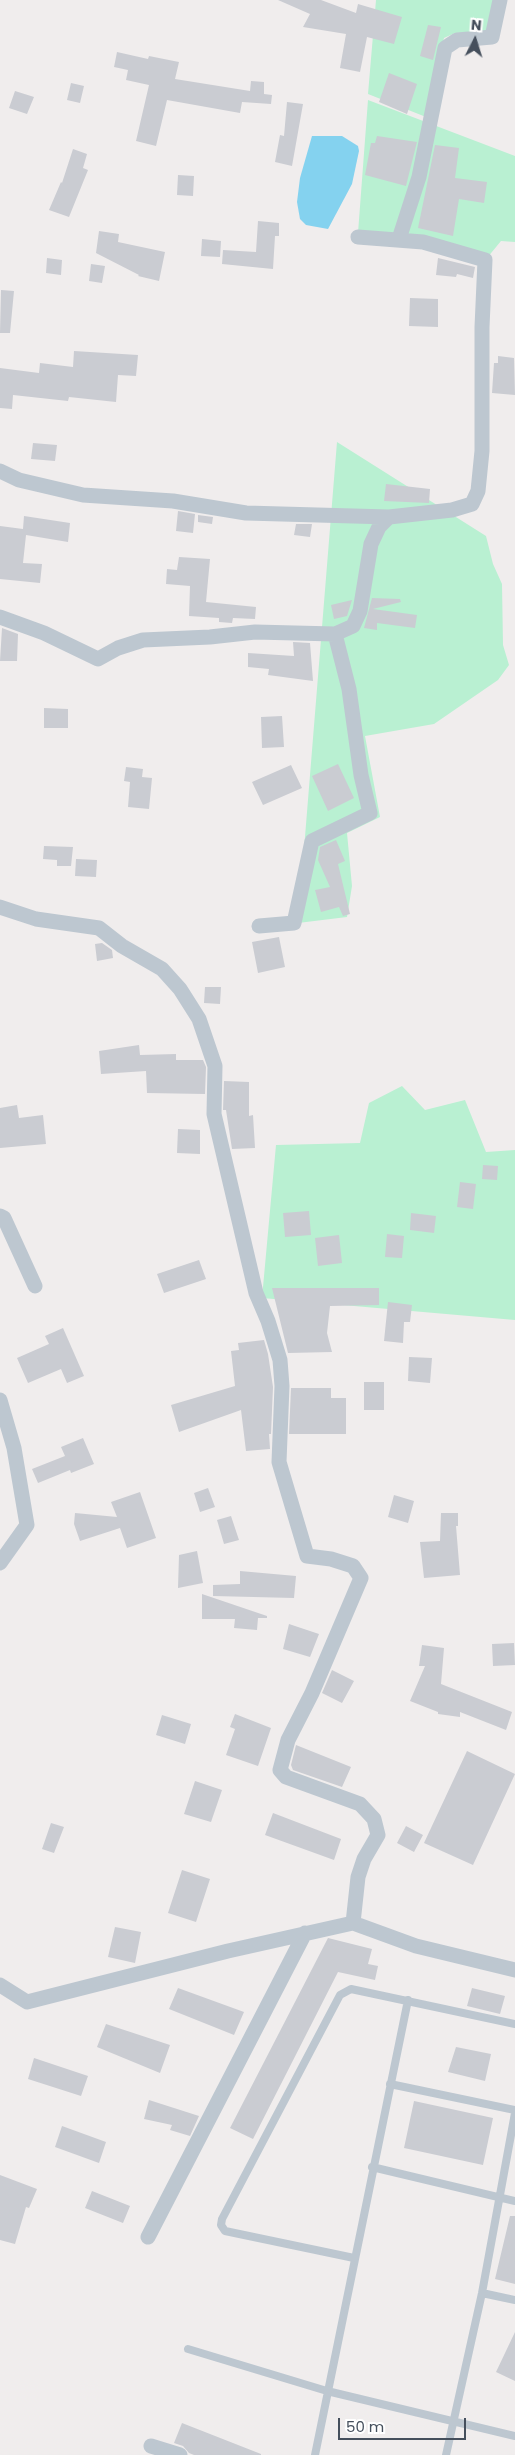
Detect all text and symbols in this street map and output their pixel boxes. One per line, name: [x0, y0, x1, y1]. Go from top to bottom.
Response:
north arrow: [450, 15, 500, 65]
text: N: [470, 15, 482, 35]
scale bar: [340, 2408, 468, 2440]
text: 50 m: [346, 2416, 384, 2437]

